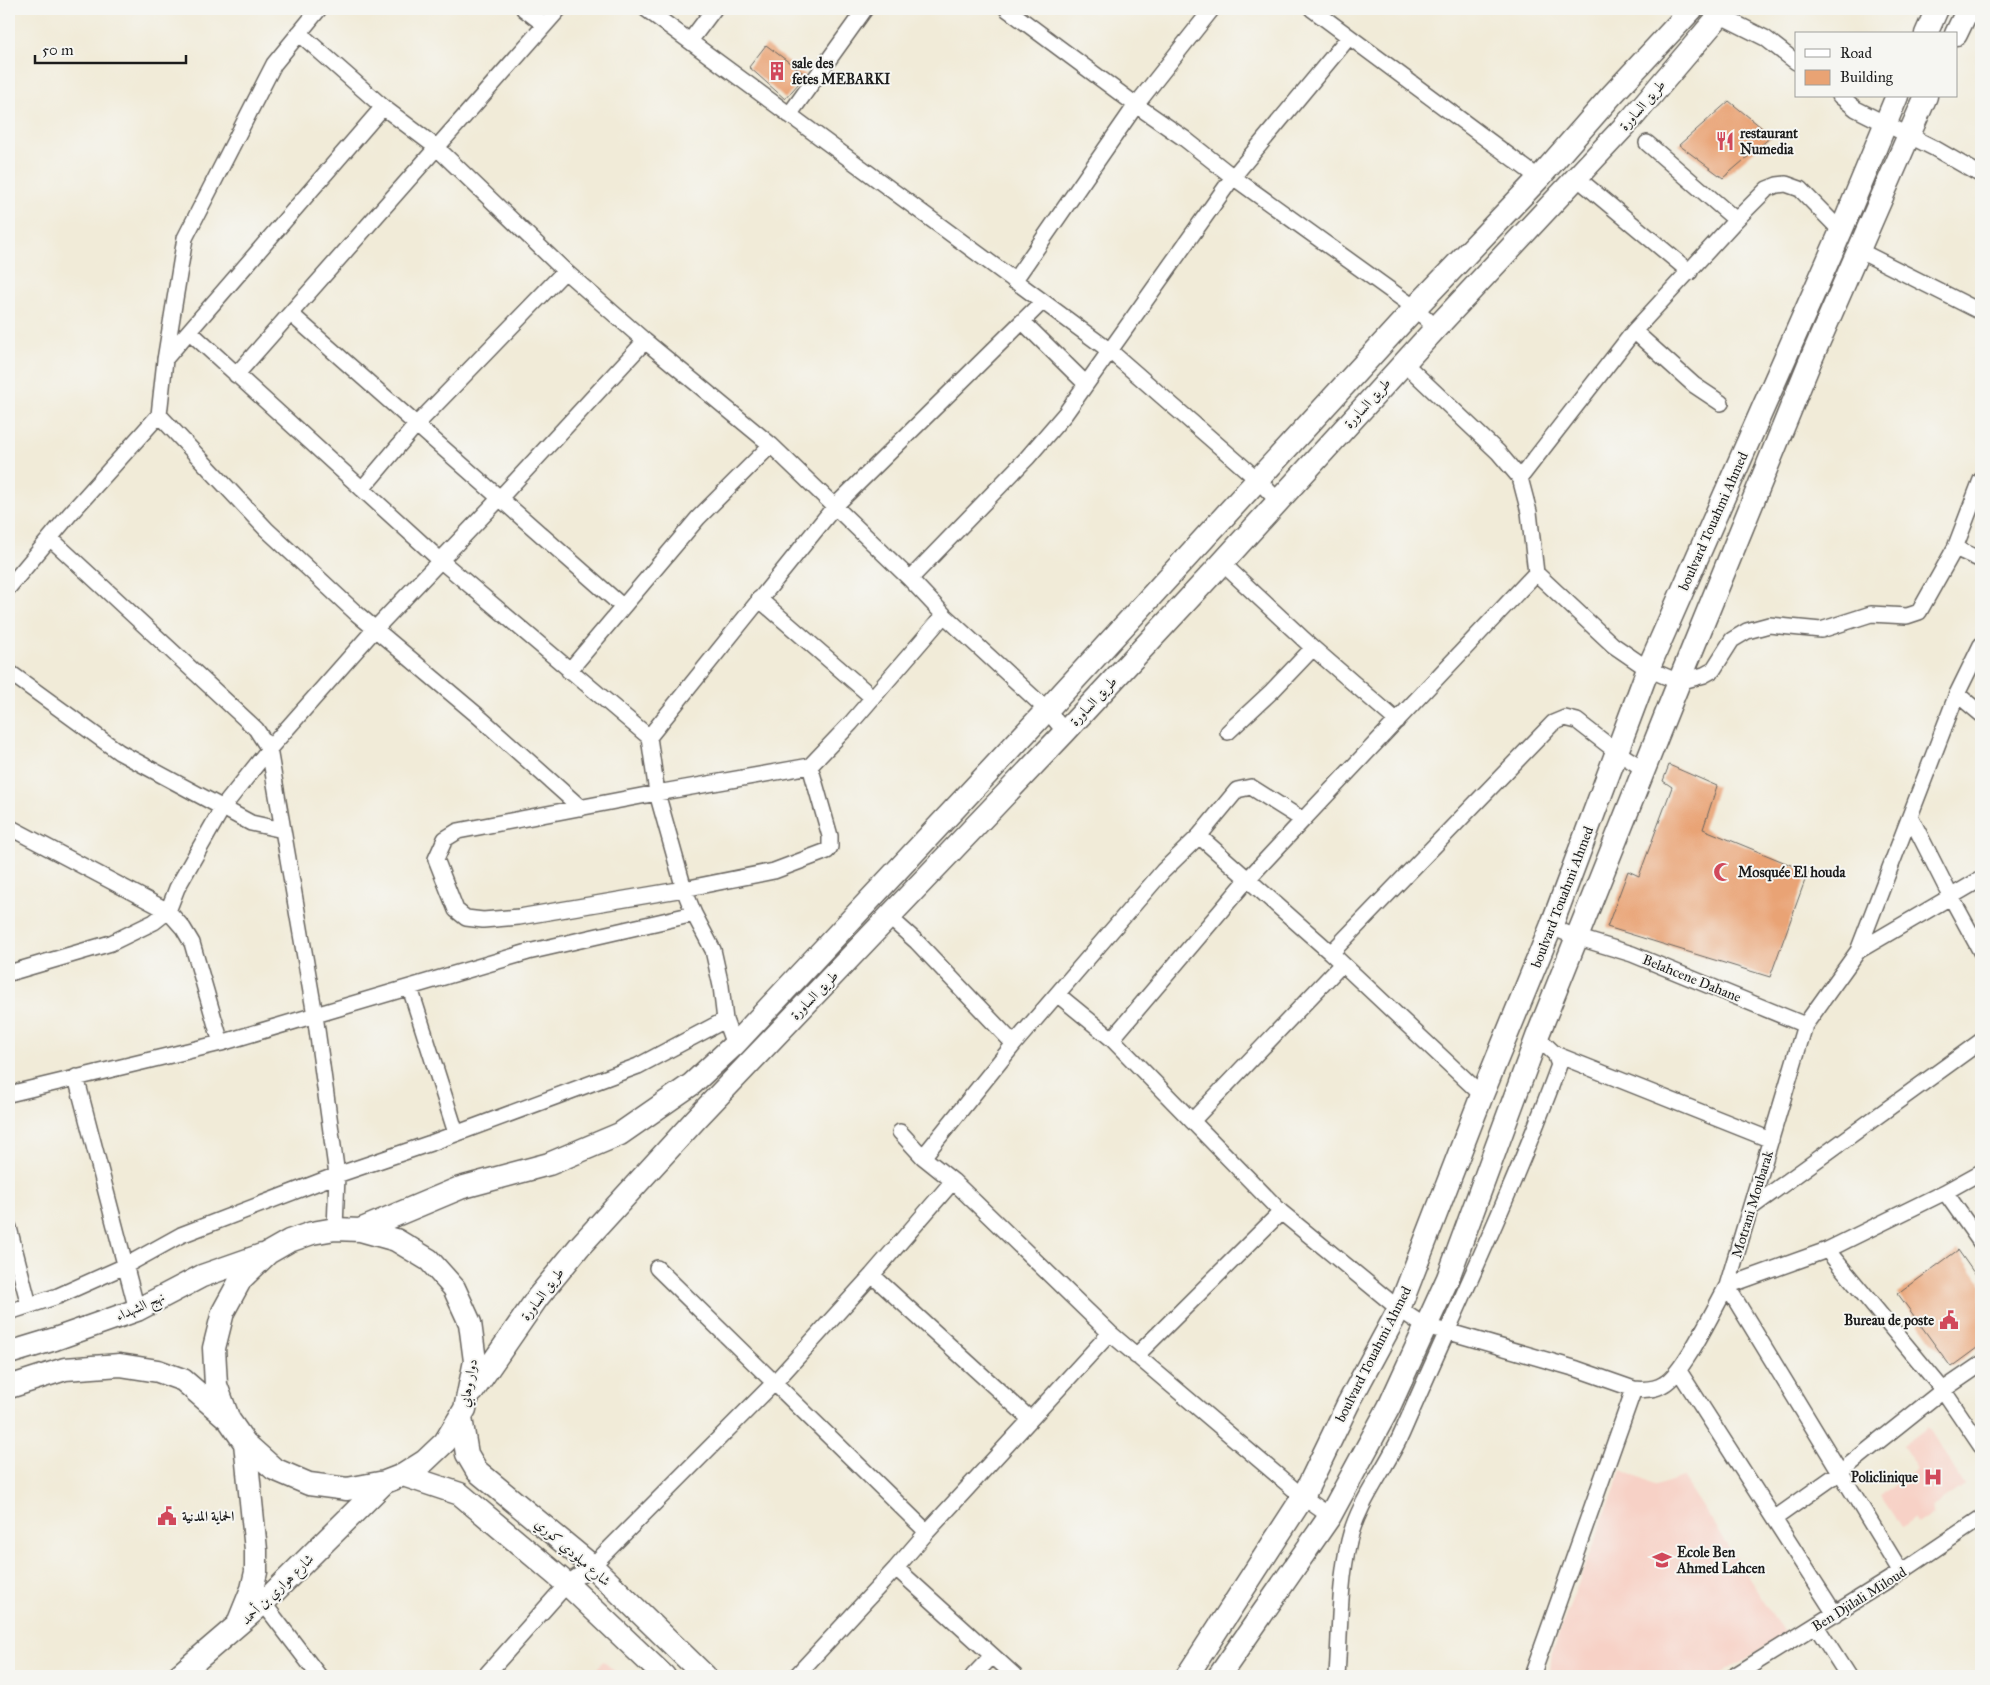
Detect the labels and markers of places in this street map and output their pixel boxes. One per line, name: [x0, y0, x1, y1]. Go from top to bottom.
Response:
place label: sale des fetes MEBARKI: [791, 55, 890, 88]
building icon: sale des fetes MEBARKI: [766, 60, 788, 82]
place label: restaurant Numedia: [1739, 125, 1798, 158]
restaurant icon: restaurant Numedia: [1714, 130, 1736, 152]
mosque icon: Mosquée El houda: [1712, 861, 1734, 883]
place label: Mosquée El houda: [1738, 864, 1847, 882]
public building icon: Bureau de poste: [1938, 1309, 1960, 1331]
place label: Bureau de poste: [1844, 1312, 1934, 1330]
hospital icon: Policlinique: [1922, 1466, 1944, 1488]
place label: Policlinique: [1851, 1469, 1918, 1487]
public building icon: الحماية المدنية: [156, 1505, 178, 1527]
place label: الحماية المدنية: [182, 1508, 234, 1525]
place label: Ecole Ben Ahmed Lahcen: [1676, 1544, 1766, 1577]
school or university icon: Ecole Ben Ahmed Lahcen: [1651, 1549, 1673, 1571]

